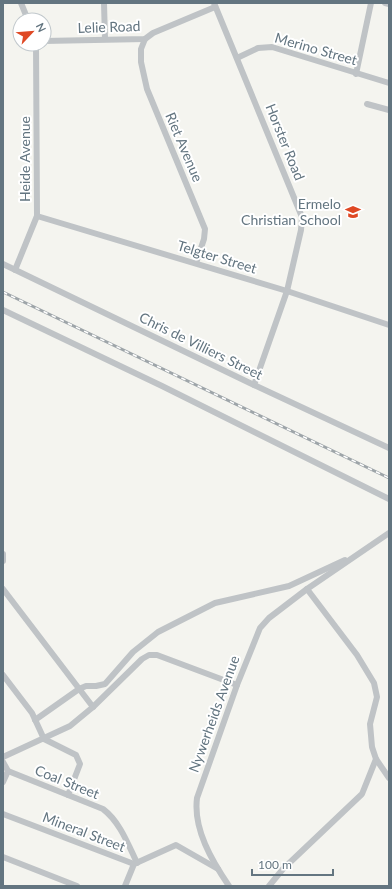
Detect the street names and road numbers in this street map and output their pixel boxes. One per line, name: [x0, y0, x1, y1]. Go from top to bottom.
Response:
street label: Lelie Road: [77, 17, 141, 36]
street label: Merino Street: [273, 29, 359, 68]
street label: Horster Road: [262, 101, 309, 183]
street label: Riet Avenue: [162, 109, 207, 184]
street label: Heide Avenue: [16, 116, 33, 202]
street label: Telgter Street: [175, 236, 259, 277]
street label: Chris de Villiers Street: [137, 308, 266, 383]
street label: Nywerheids Avenue: [184, 653, 243, 775]
street label: Coal Street: [33, 761, 102, 802]
street label: Mineral Street: [40, 808, 128, 855]

